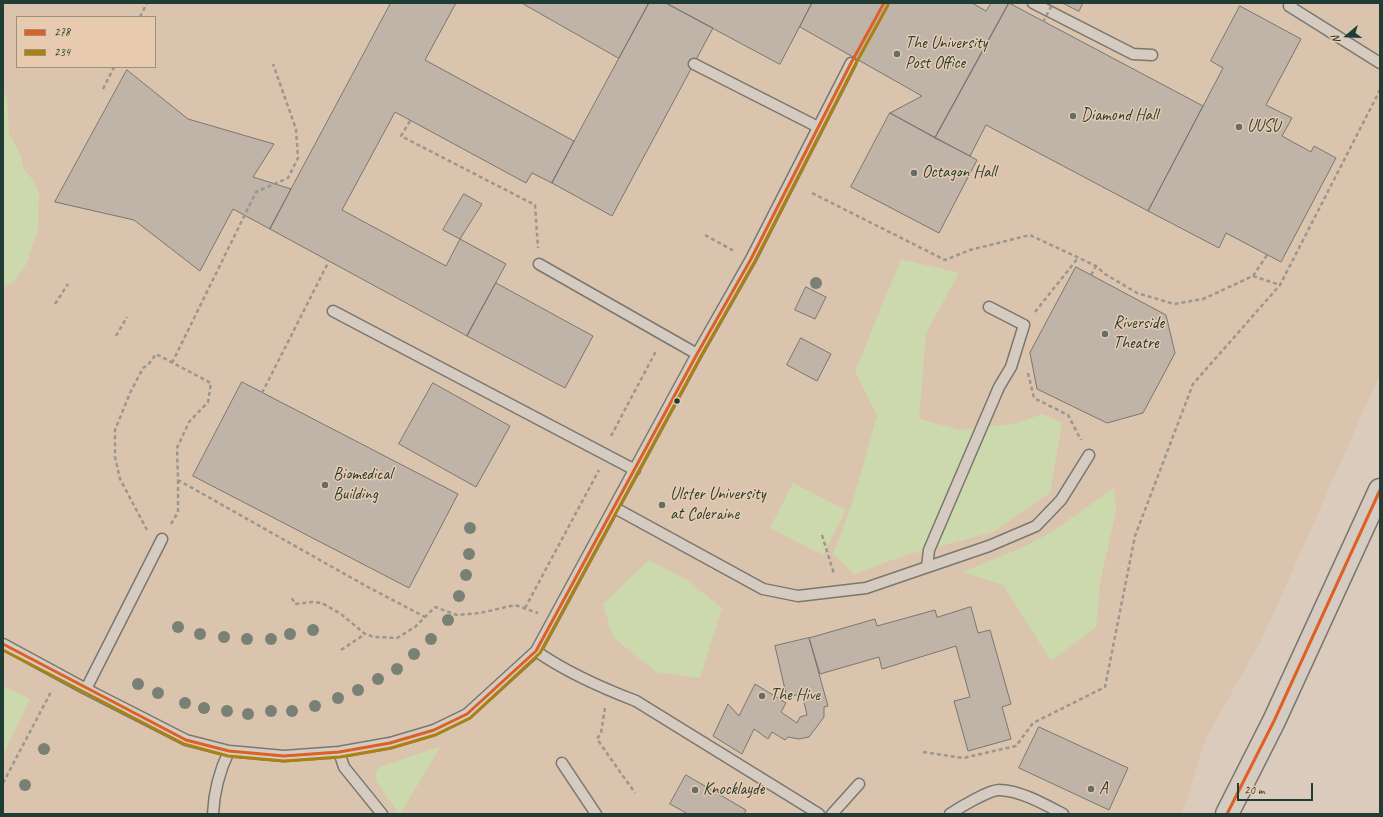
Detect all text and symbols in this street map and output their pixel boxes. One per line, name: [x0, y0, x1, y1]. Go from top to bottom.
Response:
legend: [16, 16, 156, 68]
north arrow: [1327, 16, 1367, 56]
text: 278: [54, 24, 70, 40]
place label: The University Post Office: [905, 34, 987, 74]
text: N: [1328, 34, 1343, 45]
text: 234: [54, 44, 70, 60]
marker: The University Post Office: [892, 49, 902, 59]
place label: Diamond Hall: [1081, 106, 1158, 126]
marker: Diamond Hall: [1068, 111, 1078, 121]
place label: UUSU: [1247, 117, 1280, 137]
marker: UUSU: [1234, 122, 1244, 132]
place label: Octagon Hall: [922, 163, 996, 183]
marker: Octagon Hall: [909, 168, 919, 178]
place label: Riverside Theatre: [1113, 314, 1164, 354]
marker: Riverside Theatre: [1100, 329, 1110, 339]
unlabelled marker: [672, 396, 682, 406]
place label: Biomedical Building: [333, 465, 392, 505]
marker: Biomedical Building: [320, 480, 330, 490]
place label: Ulster University at Coleraine: [670, 485, 765, 525]
marker: Ulster University at Coleraine: [657, 500, 667, 510]
place label: The Hive: [770, 686, 820, 706]
marker: The Hive: [757, 691, 767, 701]
scale bar: [1239, 775, 1315, 801]
place label: A: [1099, 779, 1108, 799]
place label: Knocklayde: [703, 780, 764, 800]
text: 20 m: [1244, 782, 1264, 798]
marker: A: [1086, 784, 1096, 794]
marker: Knocklayde: [690, 785, 700, 795]

